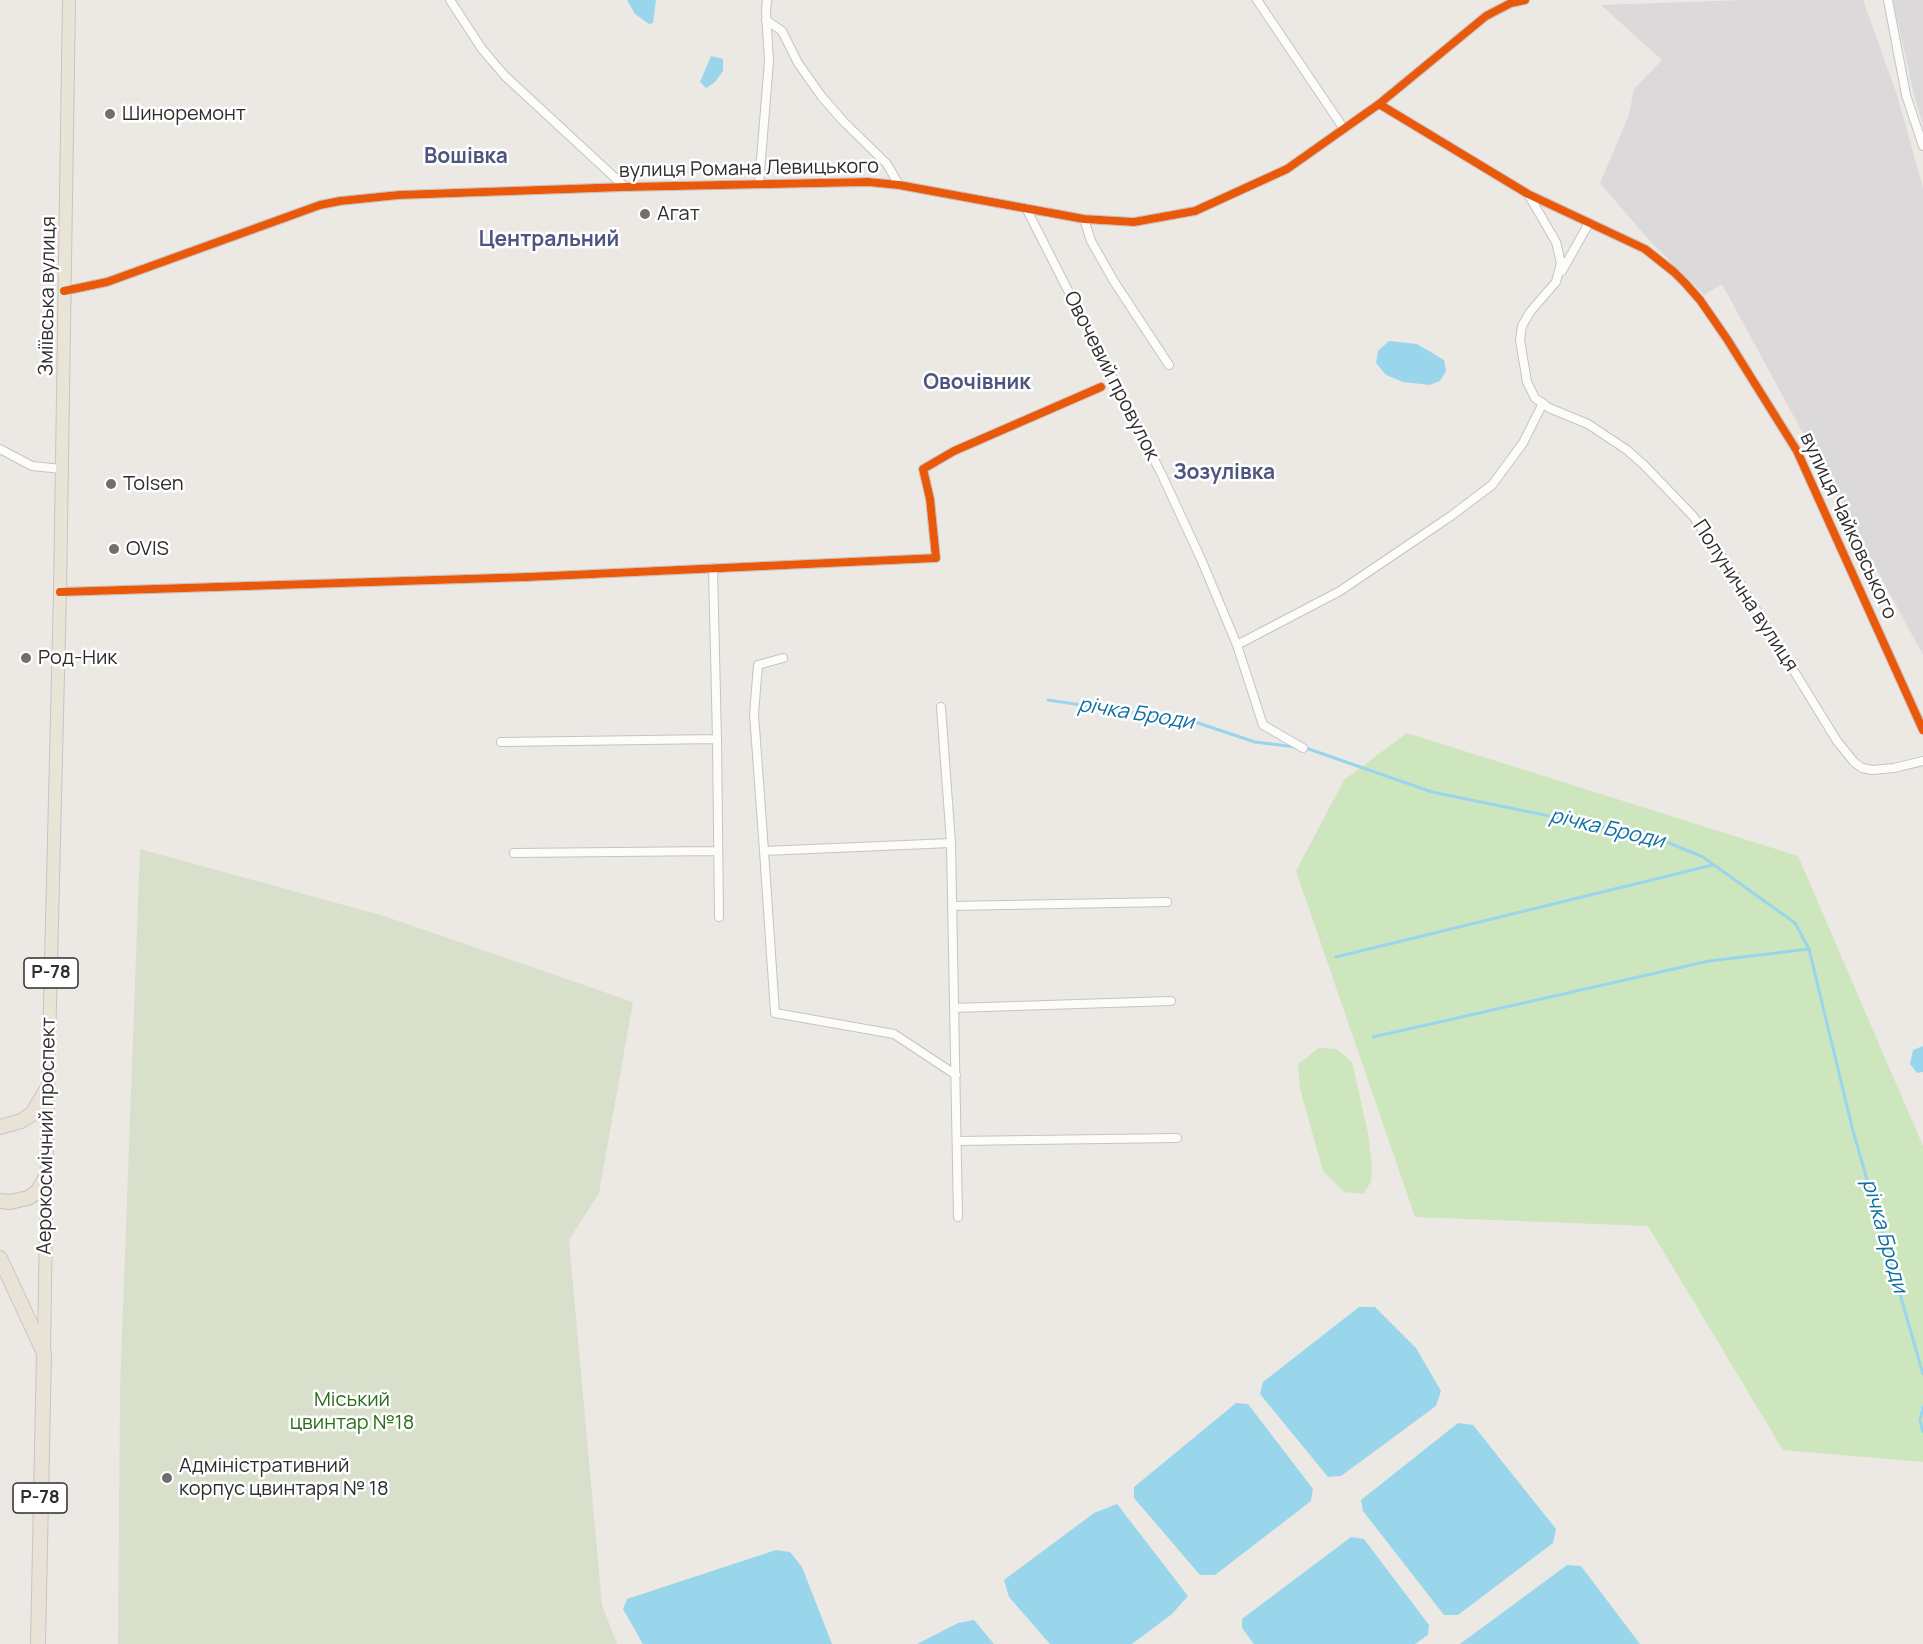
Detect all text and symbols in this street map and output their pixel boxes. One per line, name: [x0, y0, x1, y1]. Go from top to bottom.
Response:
place label: Шиноремонт: [122, 102, 246, 126]
marker: Шиноремонт: [103, 107, 117, 121]
district label: Вошівка: [424, 144, 508, 170]
street label: вулиця Романа Левицького: [619, 155, 879, 183]
place label: Агат: [657, 202, 700, 226]
marker: Агат: [638, 207, 652, 221]
street label: Зміївська вулиця: [35, 216, 61, 376]
district label: Центральний: [479, 227, 619, 253]
street label: Овочевий провулок: [1058, 288, 1164, 464]
district label: Овочівник: [923, 370, 1031, 396]
street label: вулиця Чайковського: [1794, 429, 1902, 623]
district label: Зозулівка: [1173, 460, 1275, 486]
place label: Tolsen: [123, 472, 184, 496]
marker: Tolsen: [104, 477, 118, 491]
street label: Полунична вулиця: [1687, 516, 1803, 676]
place label: OVIS: [126, 537, 169, 561]
marker: OVIS: [107, 542, 121, 556]
place label: Род-Ник: [38, 646, 117, 670]
marker: Род-Ник: [19, 651, 33, 665]
water label: річка Броди: [1076, 692, 1196, 736]
water label: річка Броди: [1547, 804, 1667, 854]
road number: Р-78: [24, 958, 78, 988]
street label: Аерокосмічний проспект: [33, 1017, 61, 1255]
water label: річка Броди: [1856, 1176, 1912, 1296]
park label: Міський цвинтар №18: [290, 1388, 414, 1435]
place label: Адміністративний корпус цвинтаря № 18: [179, 1454, 389, 1501]
marker: Адміністративний корпус цвинтаря № 18: [160, 1471, 174, 1485]
road number: Р-78: [13, 1483, 67, 1513]

